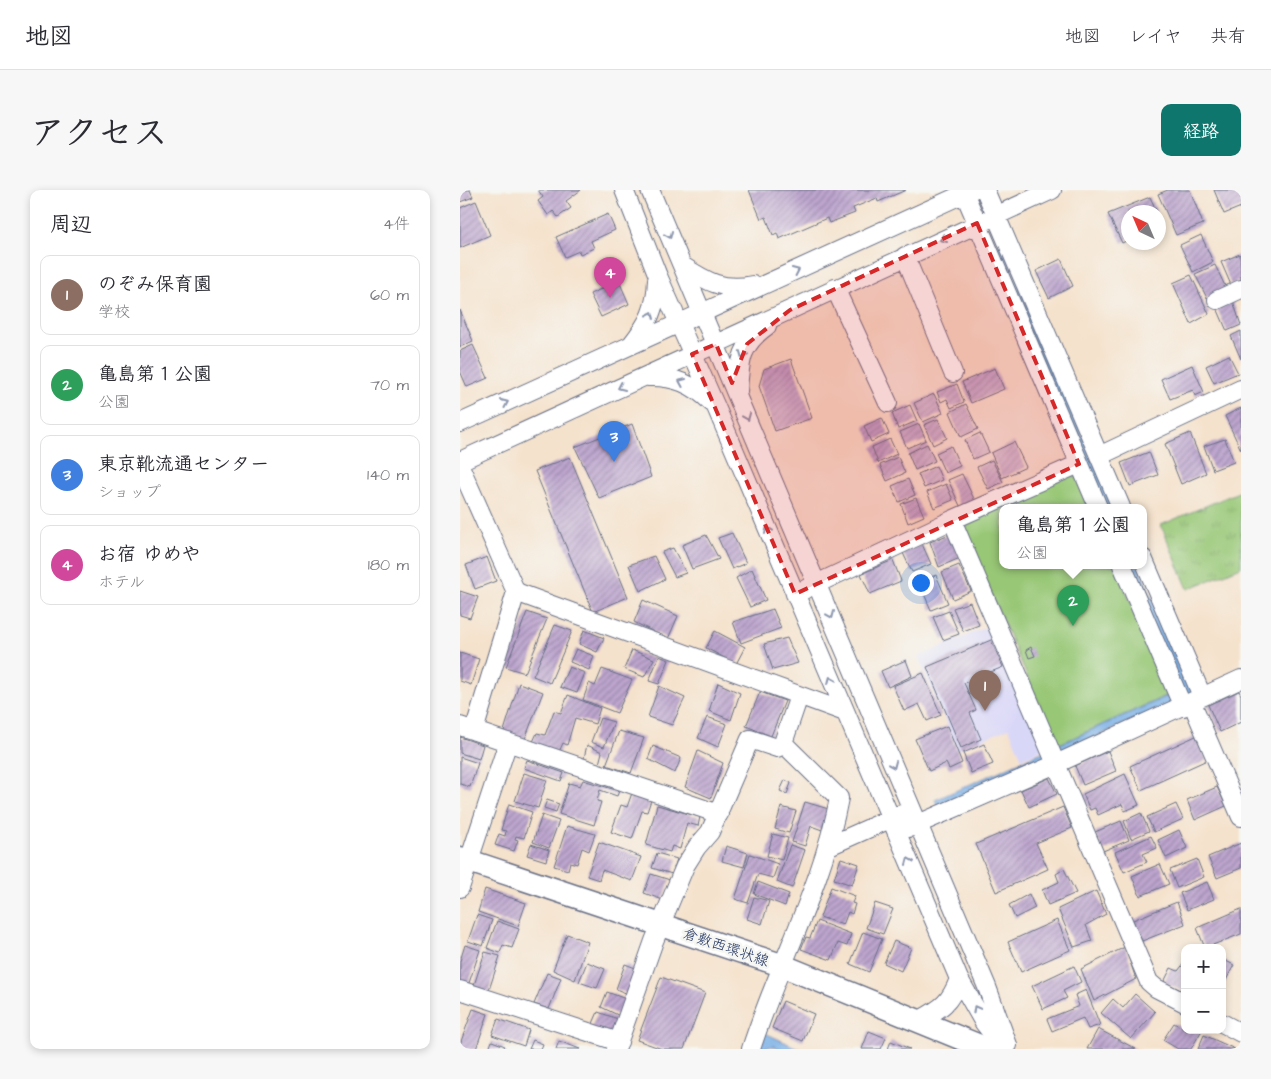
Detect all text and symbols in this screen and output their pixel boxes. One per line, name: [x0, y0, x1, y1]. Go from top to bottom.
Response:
text: 地図: [25, 20, 73, 54]
text: 地図: [1065, 24, 1101, 49]
text: レイヤ: [1129, 24, 1182, 49]
text: 共有: [1210, 24, 1246, 49]
button: 経路: [1161, 104, 1241, 156]
text: アクセス: [30, 109, 168, 158]
north arrow: [1121, 205, 1166, 250]
text: 周辺: [50, 210, 92, 239]
text: 4件: [383, 213, 410, 235]
one-way arrow: [663, 230, 674, 239]
one-way arrow: [939, 232, 948, 243]
pin: 4: [594, 257, 626, 298]
one-way arrow: [791, 267, 800, 277]
text: のぞみ保育園: [98, 271, 212, 298]
text: 1: [66, 284, 68, 306]
text: 60 m: [370, 284, 409, 306]
text: 学校: [98, 301, 130, 323]
one-way arrow: [645, 311, 656, 320]
one-way arrow: [739, 350, 749, 358]
text: 亀島第１公園: [98, 361, 212, 388]
text: 2: [62, 374, 72, 396]
text: 70 m: [370, 374, 409, 396]
one-way arrow: [678, 378, 687, 388]
one-way arrow: [617, 380, 626, 391]
text: 公園: [98, 391, 130, 413]
one-way arrow: [500, 399, 509, 410]
one-way arrow: [740, 412, 751, 421]
pin: 3: [598, 421, 630, 462]
text: 東京靴流通センター: [98, 451, 269, 478]
text: 3: [63, 464, 71, 486]
text: 140 m: [367, 464, 409, 486]
text: ショップ: [98, 481, 161, 503]
popup: [999, 504, 1147, 569]
text: 亀島第１公園: [1016, 512, 1130, 539]
one-way arrow: [763, 526, 774, 535]
text: お宿 ゆめや: [98, 541, 201, 568]
text: 公園: [1016, 542, 1048, 564]
text: 4: [62, 554, 72, 576]
text: 180 m: [368, 554, 409, 576]
your location: [908, 570, 934, 596]
text: ホテル: [98, 571, 145, 593]
pin: 2: [1057, 585, 1089, 626]
one-way arrow: [824, 610, 835, 619]
pin: 1: [969, 670, 1001, 711]
one-way arrow: [827, 676, 838, 685]
one-way arrow: [888, 760, 898, 768]
one-way arrow: [904, 857, 915, 866]
street label: 倉敷西環状線: [680, 923, 772, 972]
map controls: [1181, 944, 1226, 1034]
button: +: [1181, 944, 1226, 989]
button: −: [1181, 989, 1226, 1034]
one-way arrow: [972, 1006, 982, 1015]

